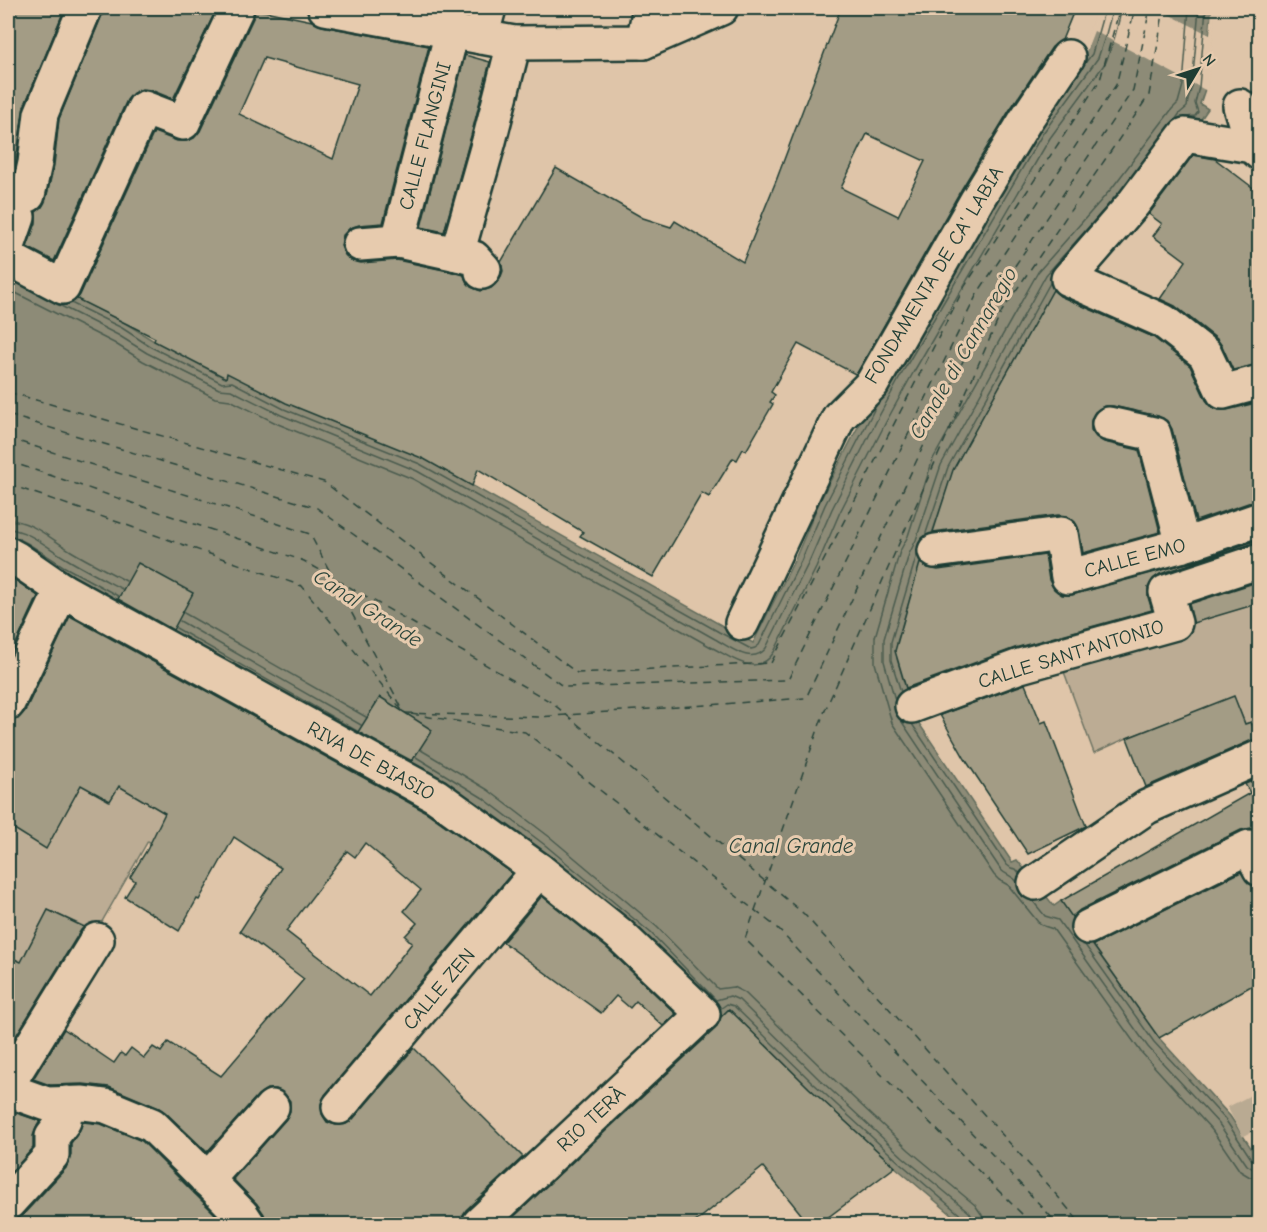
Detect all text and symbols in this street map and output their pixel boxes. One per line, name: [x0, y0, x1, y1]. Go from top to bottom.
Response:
north arrow: [1168, 39, 1228, 99]
text: N: [1199, 50, 1219, 70]
street label: CALLE FLANGINI: [394, 59, 456, 212]
street label: FONDAMENTA DE CA' LABIA: [860, 162, 1008, 388]
water label: Canale di Cannaregio: [904, 263, 1022, 443]
street label: CALLE EMO: [1082, 533, 1188, 583]
water label: Canal Grande: [309, 564, 427, 652]
street label: CALLE SANT'ANTONIO: [975, 615, 1167, 693]
street label: RIVA DE BIASIO: [303, 717, 439, 805]
water label: Canal Grande: [729, 834, 854, 858]
street label: CALLE ZEN: [398, 943, 480, 1035]
street label: RIO TERÀ: [551, 1081, 630, 1156]

